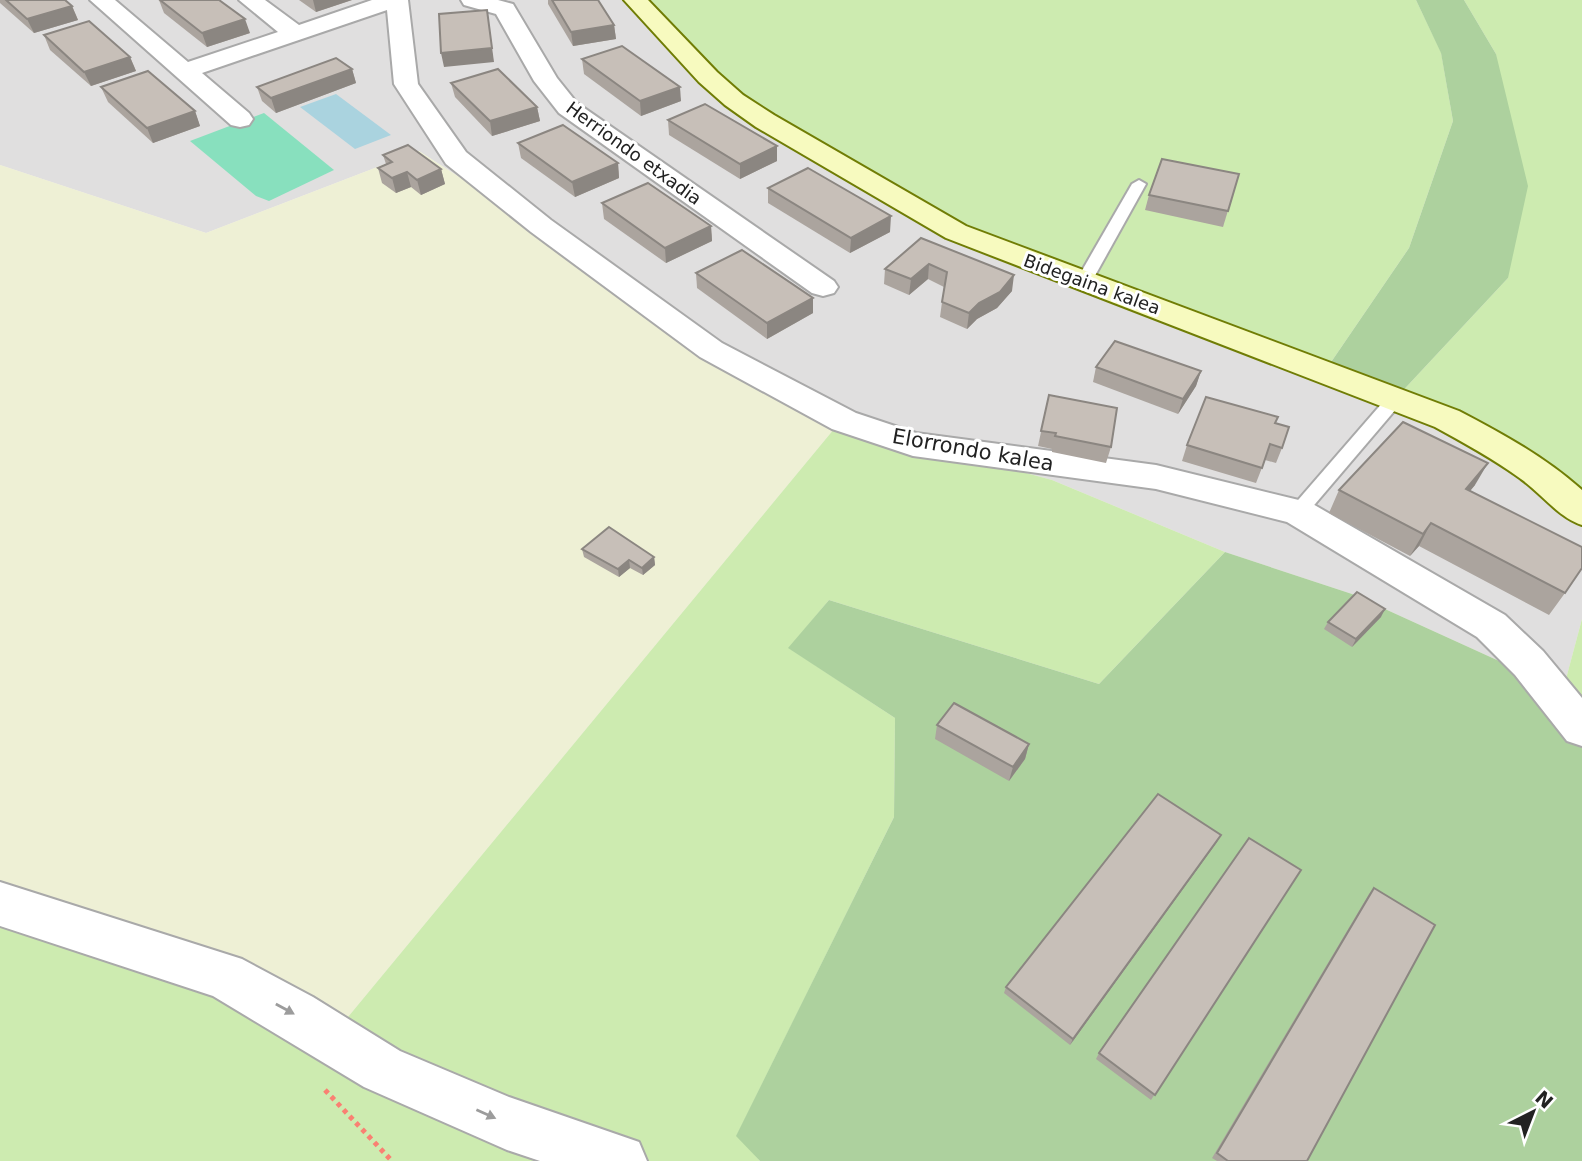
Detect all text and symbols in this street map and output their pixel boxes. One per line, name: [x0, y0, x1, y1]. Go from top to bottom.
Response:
street label: Herriondo etxadia: [562, 97, 706, 209]
street label: Bidegaina kalea: [1021, 250, 1163, 318]
street label: Elorrondo kalea: [890, 424, 1056, 476]
one-way arrow: [275, 1003, 294, 1015]
north arrow: [1498, 1077, 1568, 1147]
text: N: [1531, 1086, 1558, 1113]
one-way arrow: [475, 1109, 496, 1120]

